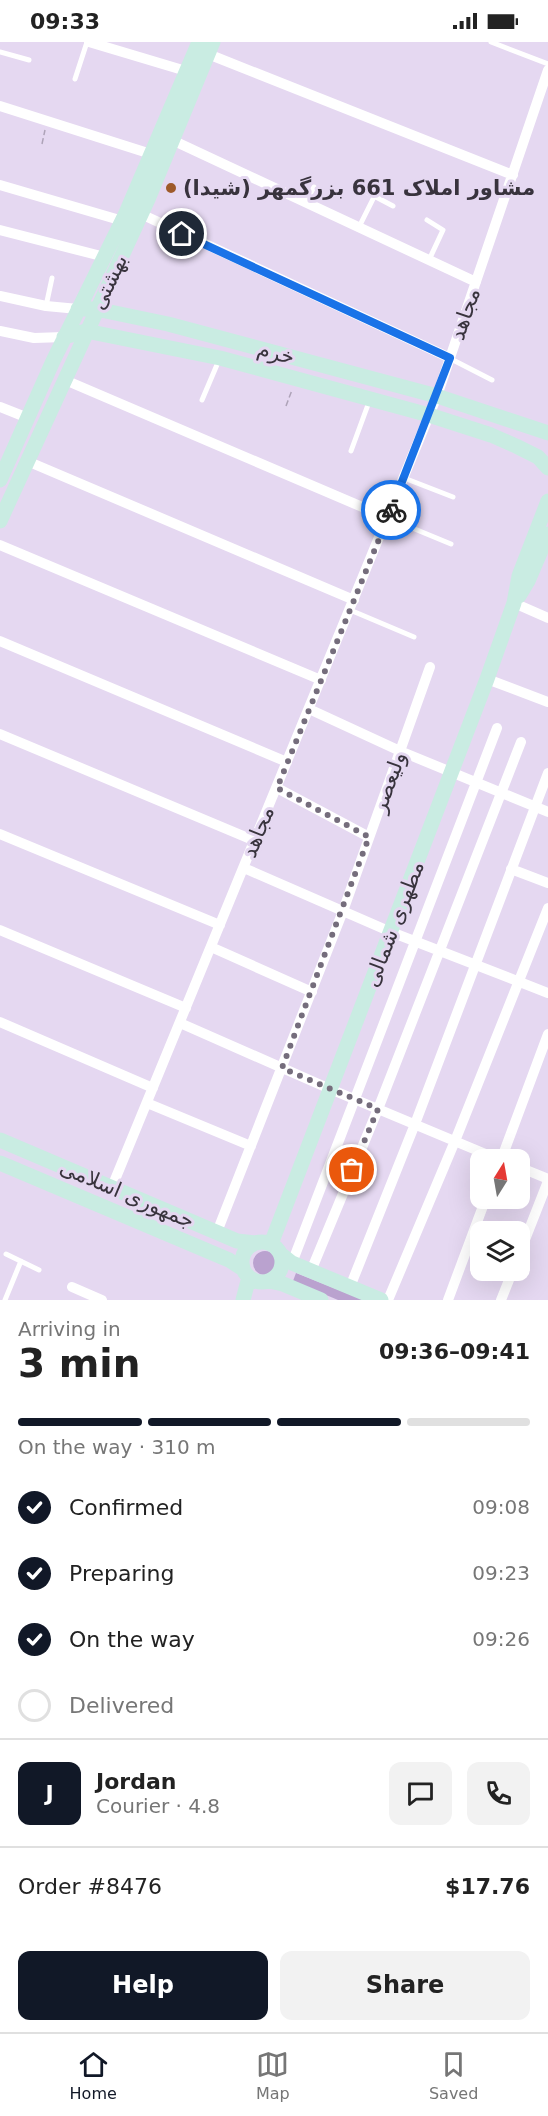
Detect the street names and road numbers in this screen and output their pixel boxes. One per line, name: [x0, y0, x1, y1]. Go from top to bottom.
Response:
street label: بهشتی: [86, 251, 132, 313]
street label: مجاهد: [445, 285, 485, 343]
street label: خرم: [255, 337, 297, 369]
street label: ولیعصر: [367, 748, 411, 817]
street label: مجاهد: [237, 803, 279, 861]
street label: مطهری شمالی: [359, 858, 429, 990]
street label: جمهوری اسلامی: [56, 1155, 198, 1233]

